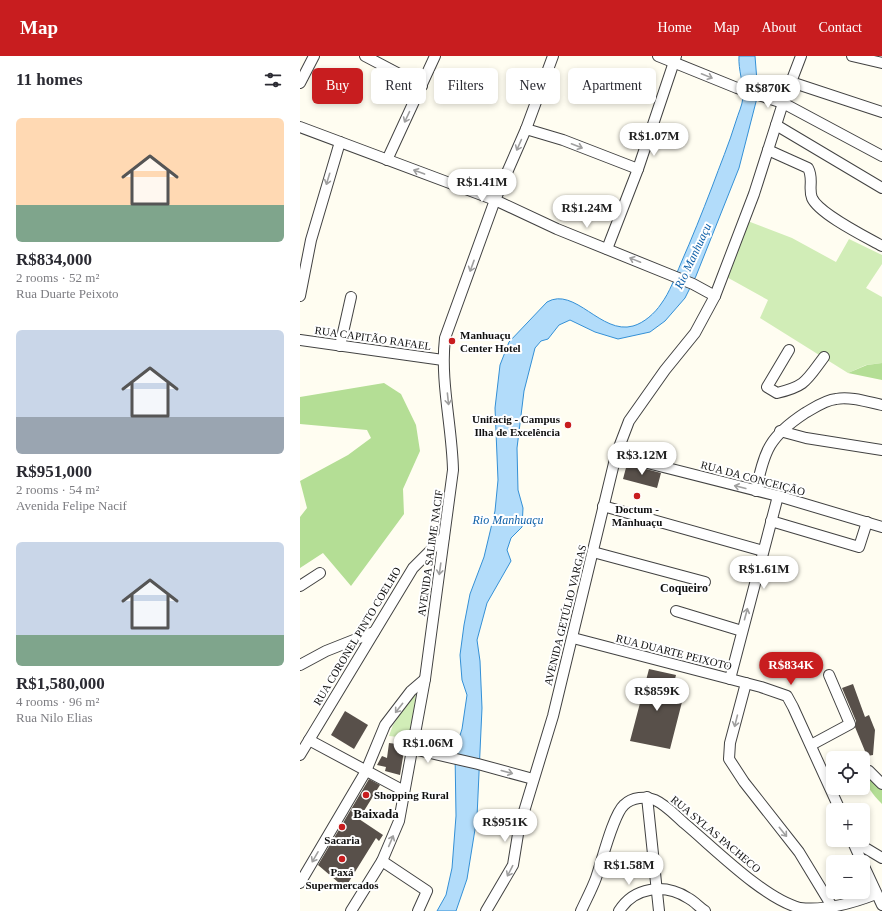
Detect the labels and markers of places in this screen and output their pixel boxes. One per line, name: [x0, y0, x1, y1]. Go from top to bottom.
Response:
pin: R$870K: [735, 75, 801, 109]
pin: R$1.07M: [617, 123, 691, 157]
pin: R$1.41M: [445, 169, 519, 203]
pin: R$1.24M: [550, 195, 624, 229]
place label: Manhuaçu Center Hotel: [460, 329, 521, 354]
marker: Manhuaçu Center Hotel: [447, 336, 457, 346]
place label: Unifacig - Campus Ilha de Excelência: [472, 413, 561, 438]
marker: Unifacig - Campus Ilha de Excelência: [563, 420, 573, 430]
pin: R$3.12M: [605, 442, 679, 476]
marker: Doctum - Manhuaçu: [632, 491, 642, 501]
place label: Doctum - Manhuaçu: [612, 503, 662, 528]
pin: R$1.61M: [727, 556, 801, 590]
pin: R$834K: [758, 652, 824, 686]
pin: R$859K: [624, 678, 690, 712]
pin: R$1.06M: [391, 730, 465, 764]
place label: Shopping Rural: [374, 789, 449, 801]
marker: Shopping Rural: [361, 790, 371, 800]
pin: R$951K: [472, 809, 538, 843]
marker: Sacaria: [337, 822, 347, 832]
place label: Sacaria: [324, 834, 360, 846]
pin: R$1.58M: [592, 852, 666, 886]
marker: Paxá Supermercados: [337, 854, 347, 864]
place label: Paxá Supermercados: [305, 866, 379, 891]

